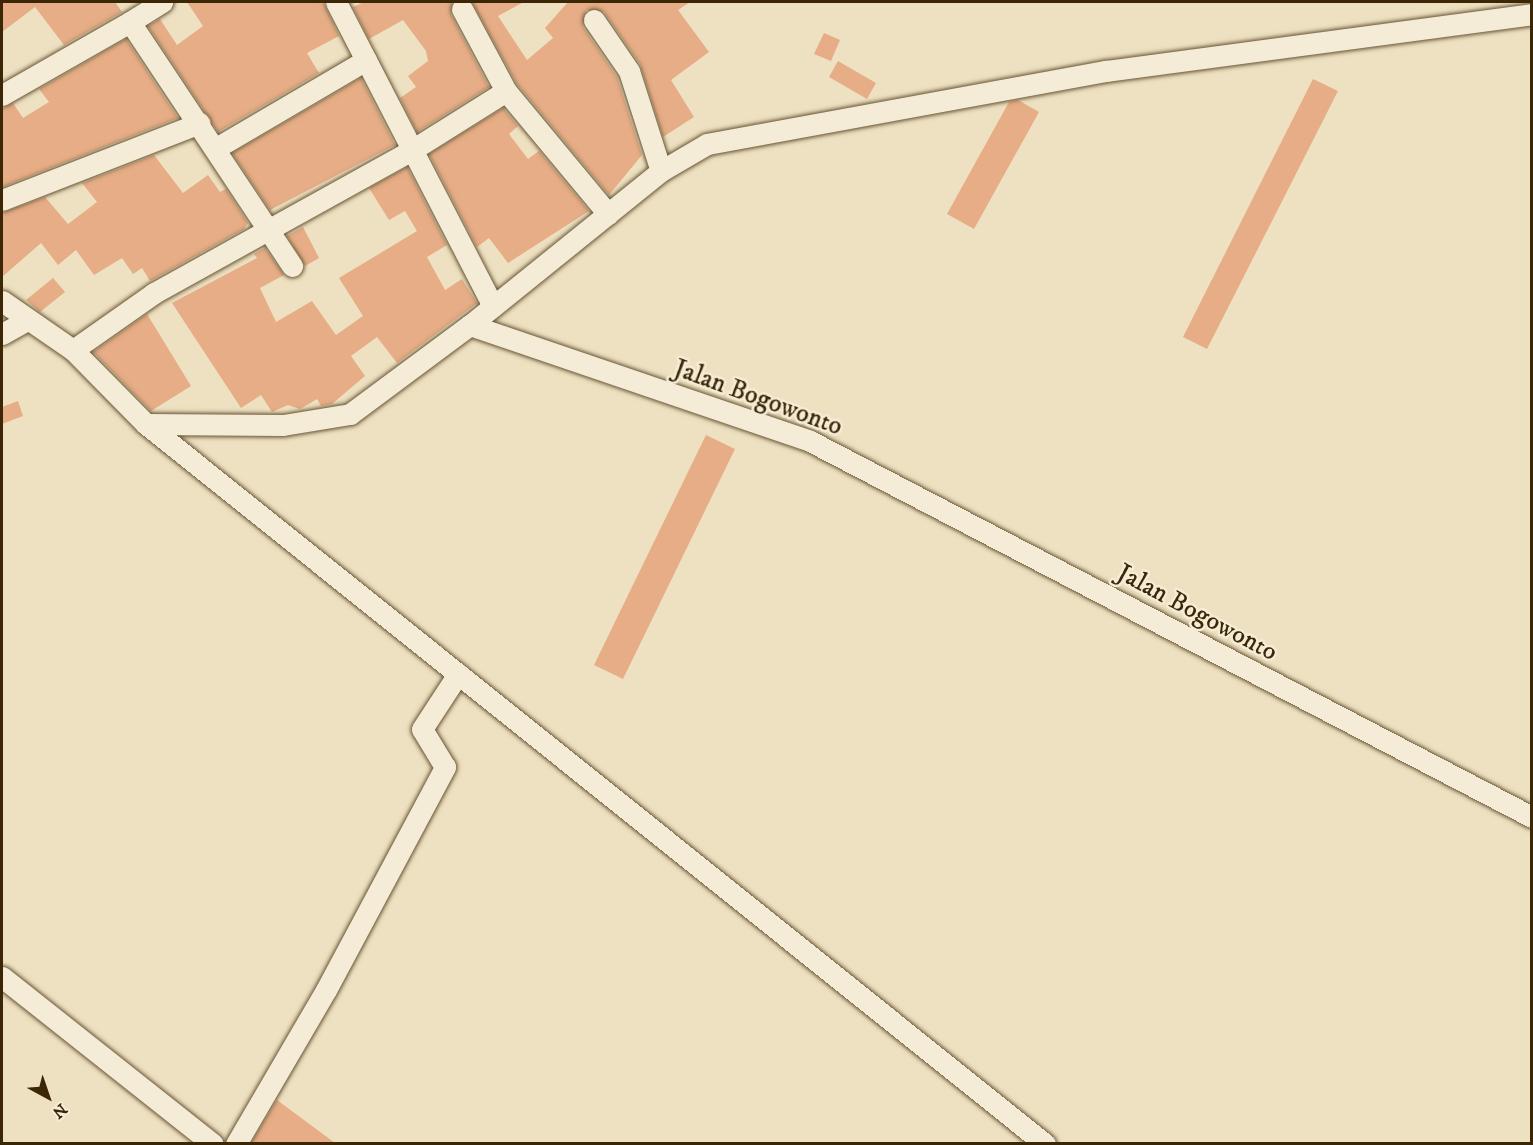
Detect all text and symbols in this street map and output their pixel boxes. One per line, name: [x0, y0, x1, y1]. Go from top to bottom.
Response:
street label: Jalan Bogowonto: [670, 353, 846, 443]
street label: Jalan Bogowonto: [1112, 558, 1282, 668]
north arrow: [18, 1067, 78, 1127]
text: N: [48, 1099, 71, 1123]

